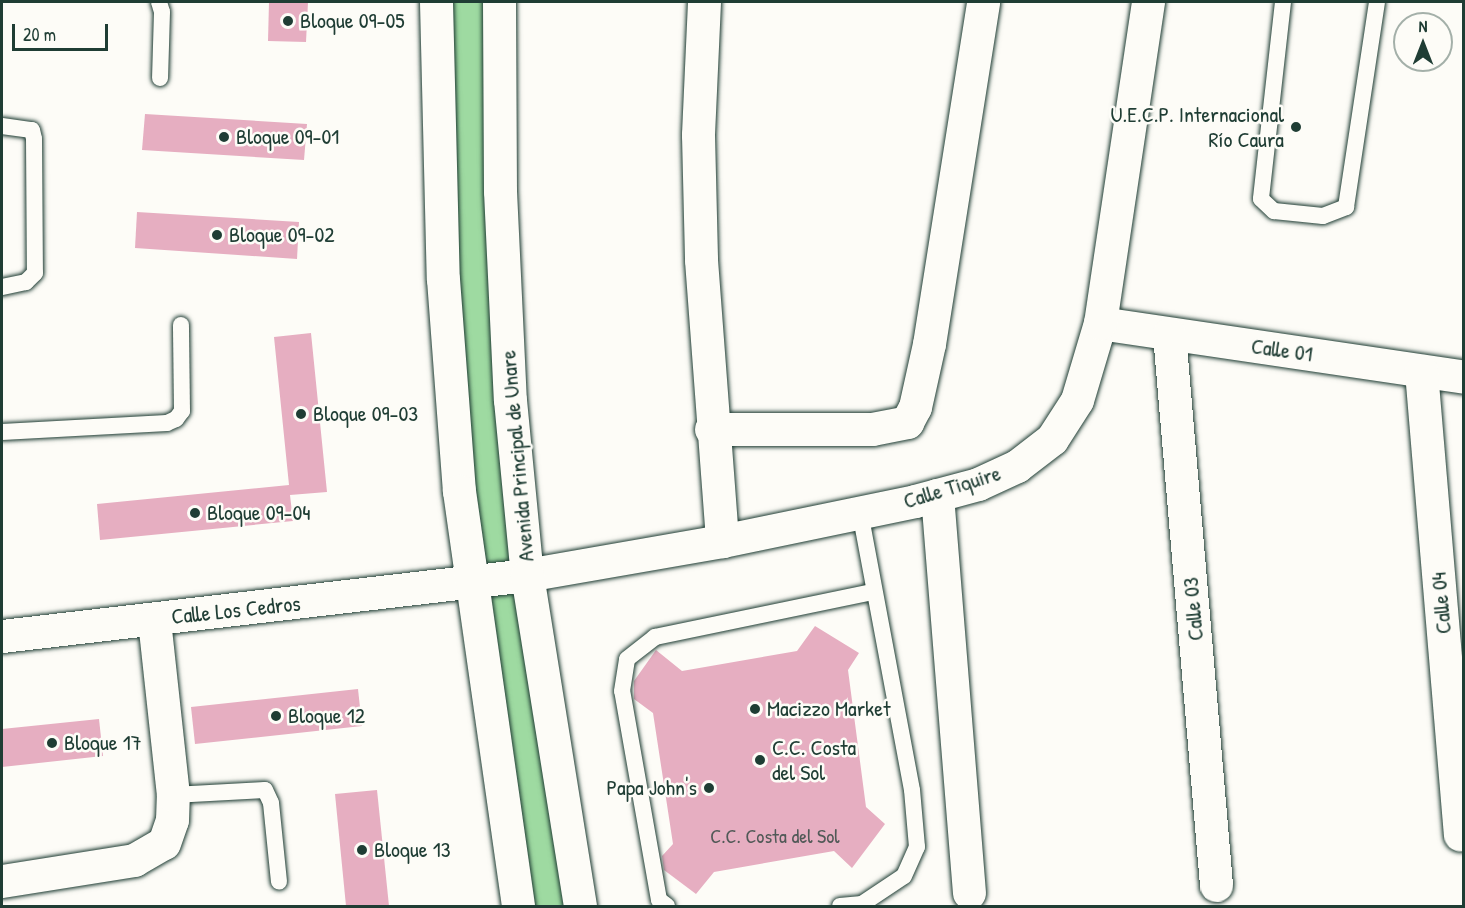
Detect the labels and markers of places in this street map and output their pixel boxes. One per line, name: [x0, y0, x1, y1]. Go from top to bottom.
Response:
place label: Bloque 09-05: [300, 8, 405, 34]
marker: Bloque 09-05: [281, 14, 295, 28]
place label: U.E.C.P. Internacional Río Caura: [1110, 101, 1284, 152]
marker: U.E.C.P. Internacional Río Caura: [1289, 120, 1303, 134]
place label: Bloque 09-01: [236, 124, 339, 150]
marker: Bloque 09-01: [217, 130, 231, 144]
place label: Bloque 09-02: [229, 222, 335, 248]
marker: Bloque 09-02: [210, 228, 224, 242]
place label: Bloque 09-03: [313, 401, 418, 427]
marker: Bloque 09-03: [294, 407, 308, 421]
place label: Bloque 09-04: [207, 500, 311, 526]
marker: Bloque 09-04: [188, 506, 202, 520]
place label: Macizzo Market: [767, 696, 891, 722]
marker: Macizzo Market: [748, 702, 762, 716]
place label: Bloque 12: [288, 703, 365, 729]
marker: Bloque 12: [269, 709, 283, 723]
place label: Bloque 17: [64, 730, 142, 756]
place label: C.C. Costa del Sol: [772, 734, 856, 786]
marker: Bloque 17: [45, 736, 59, 750]
marker: C.C. Costa del Sol: [753, 753, 767, 767]
place label: Papa John's: [606, 775, 697, 801]
marker: Papa John's: [702, 781, 716, 795]
place label: Bloque 13: [374, 837, 451, 863]
marker: Bloque 13: [355, 843, 369, 857]

